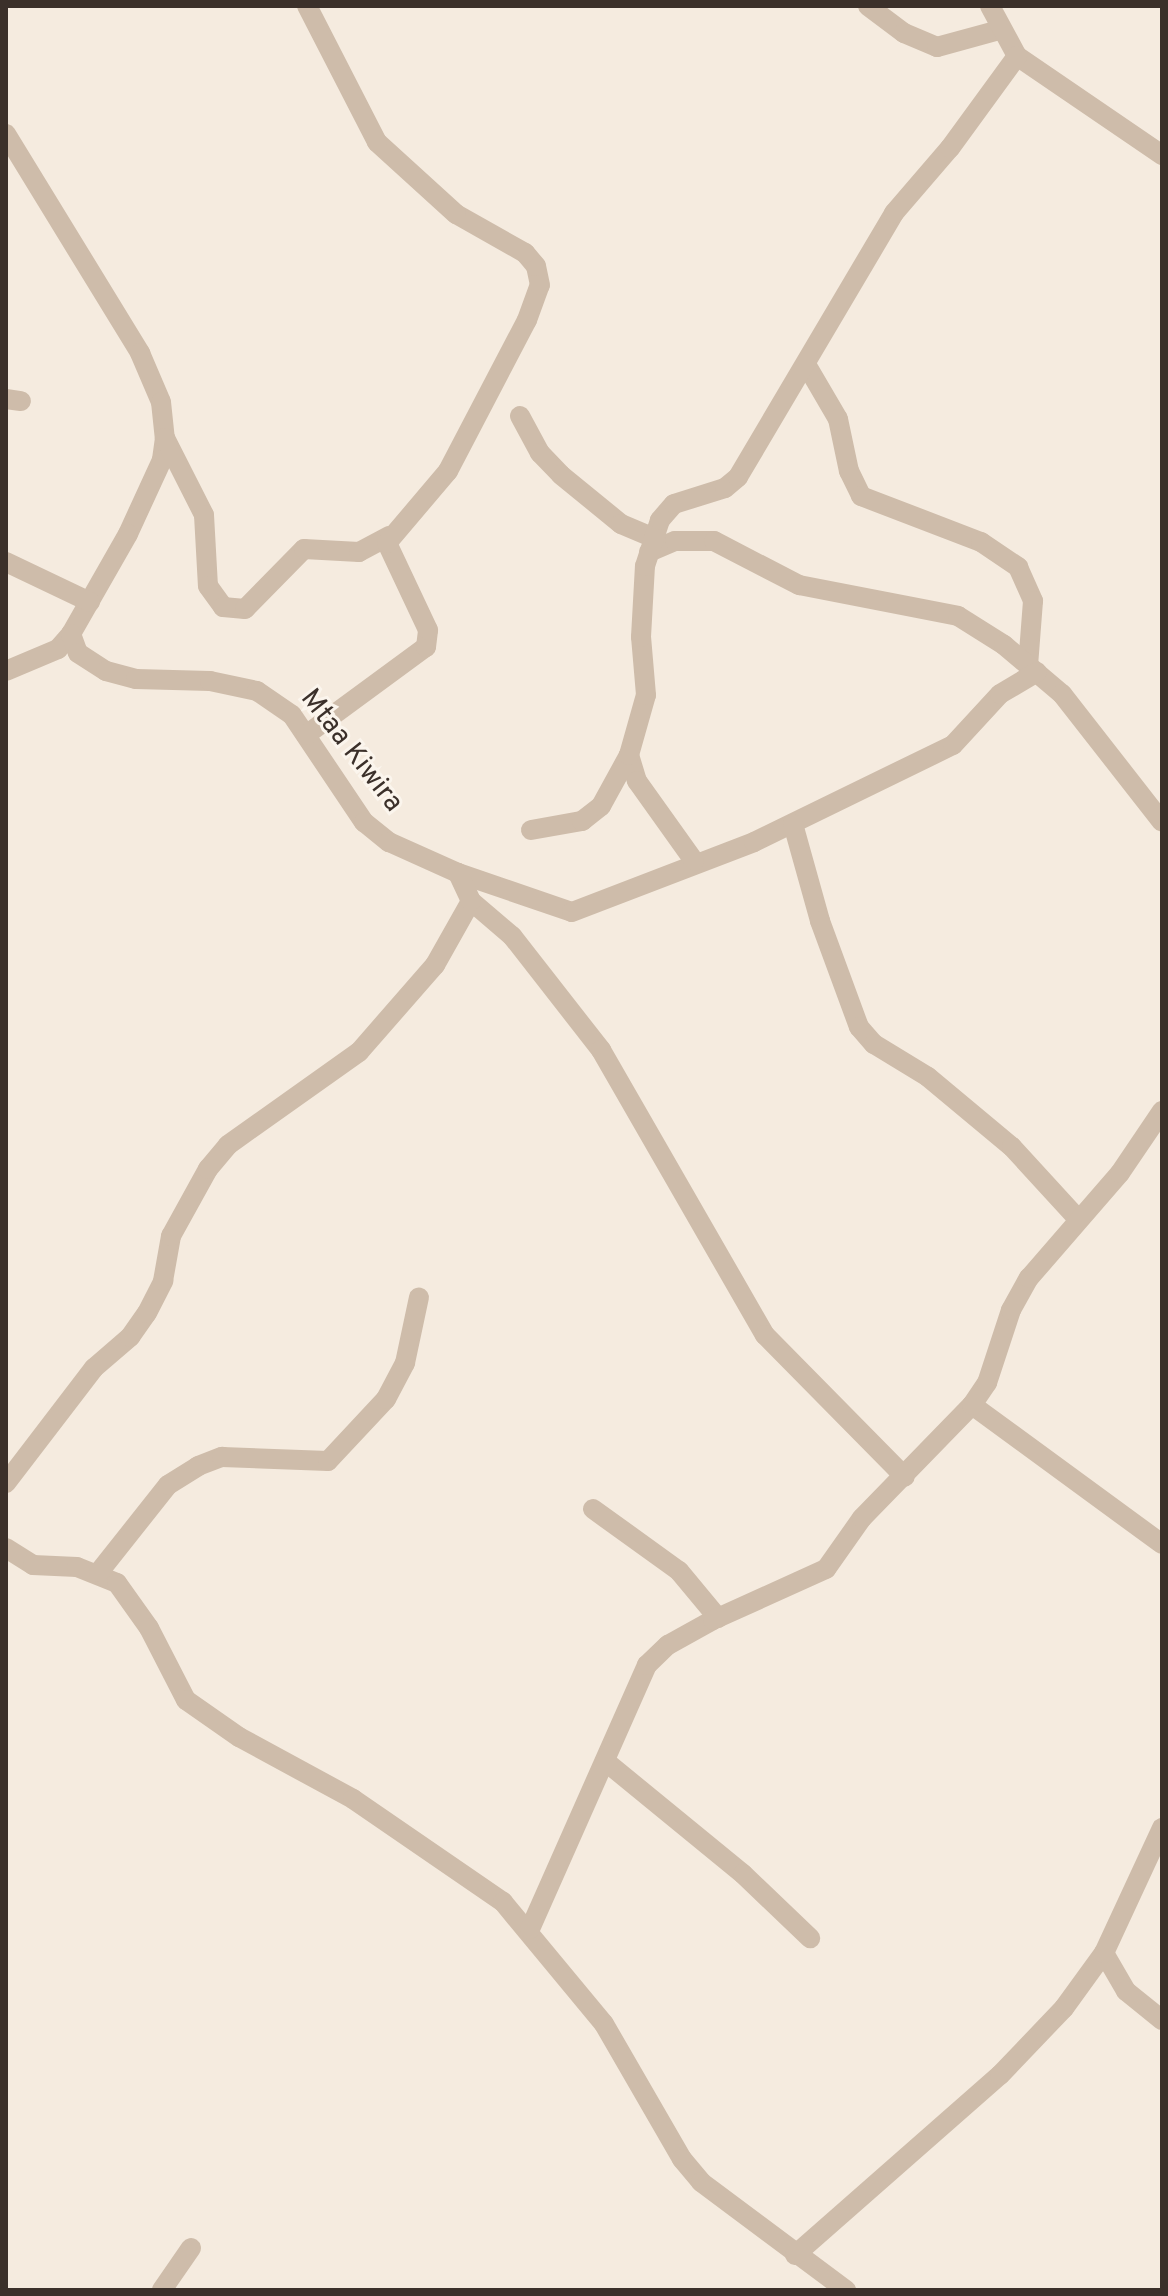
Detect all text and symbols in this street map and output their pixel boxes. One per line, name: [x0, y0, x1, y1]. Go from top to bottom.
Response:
street label: Mtaa Kiwira: [293, 683, 409, 819]

